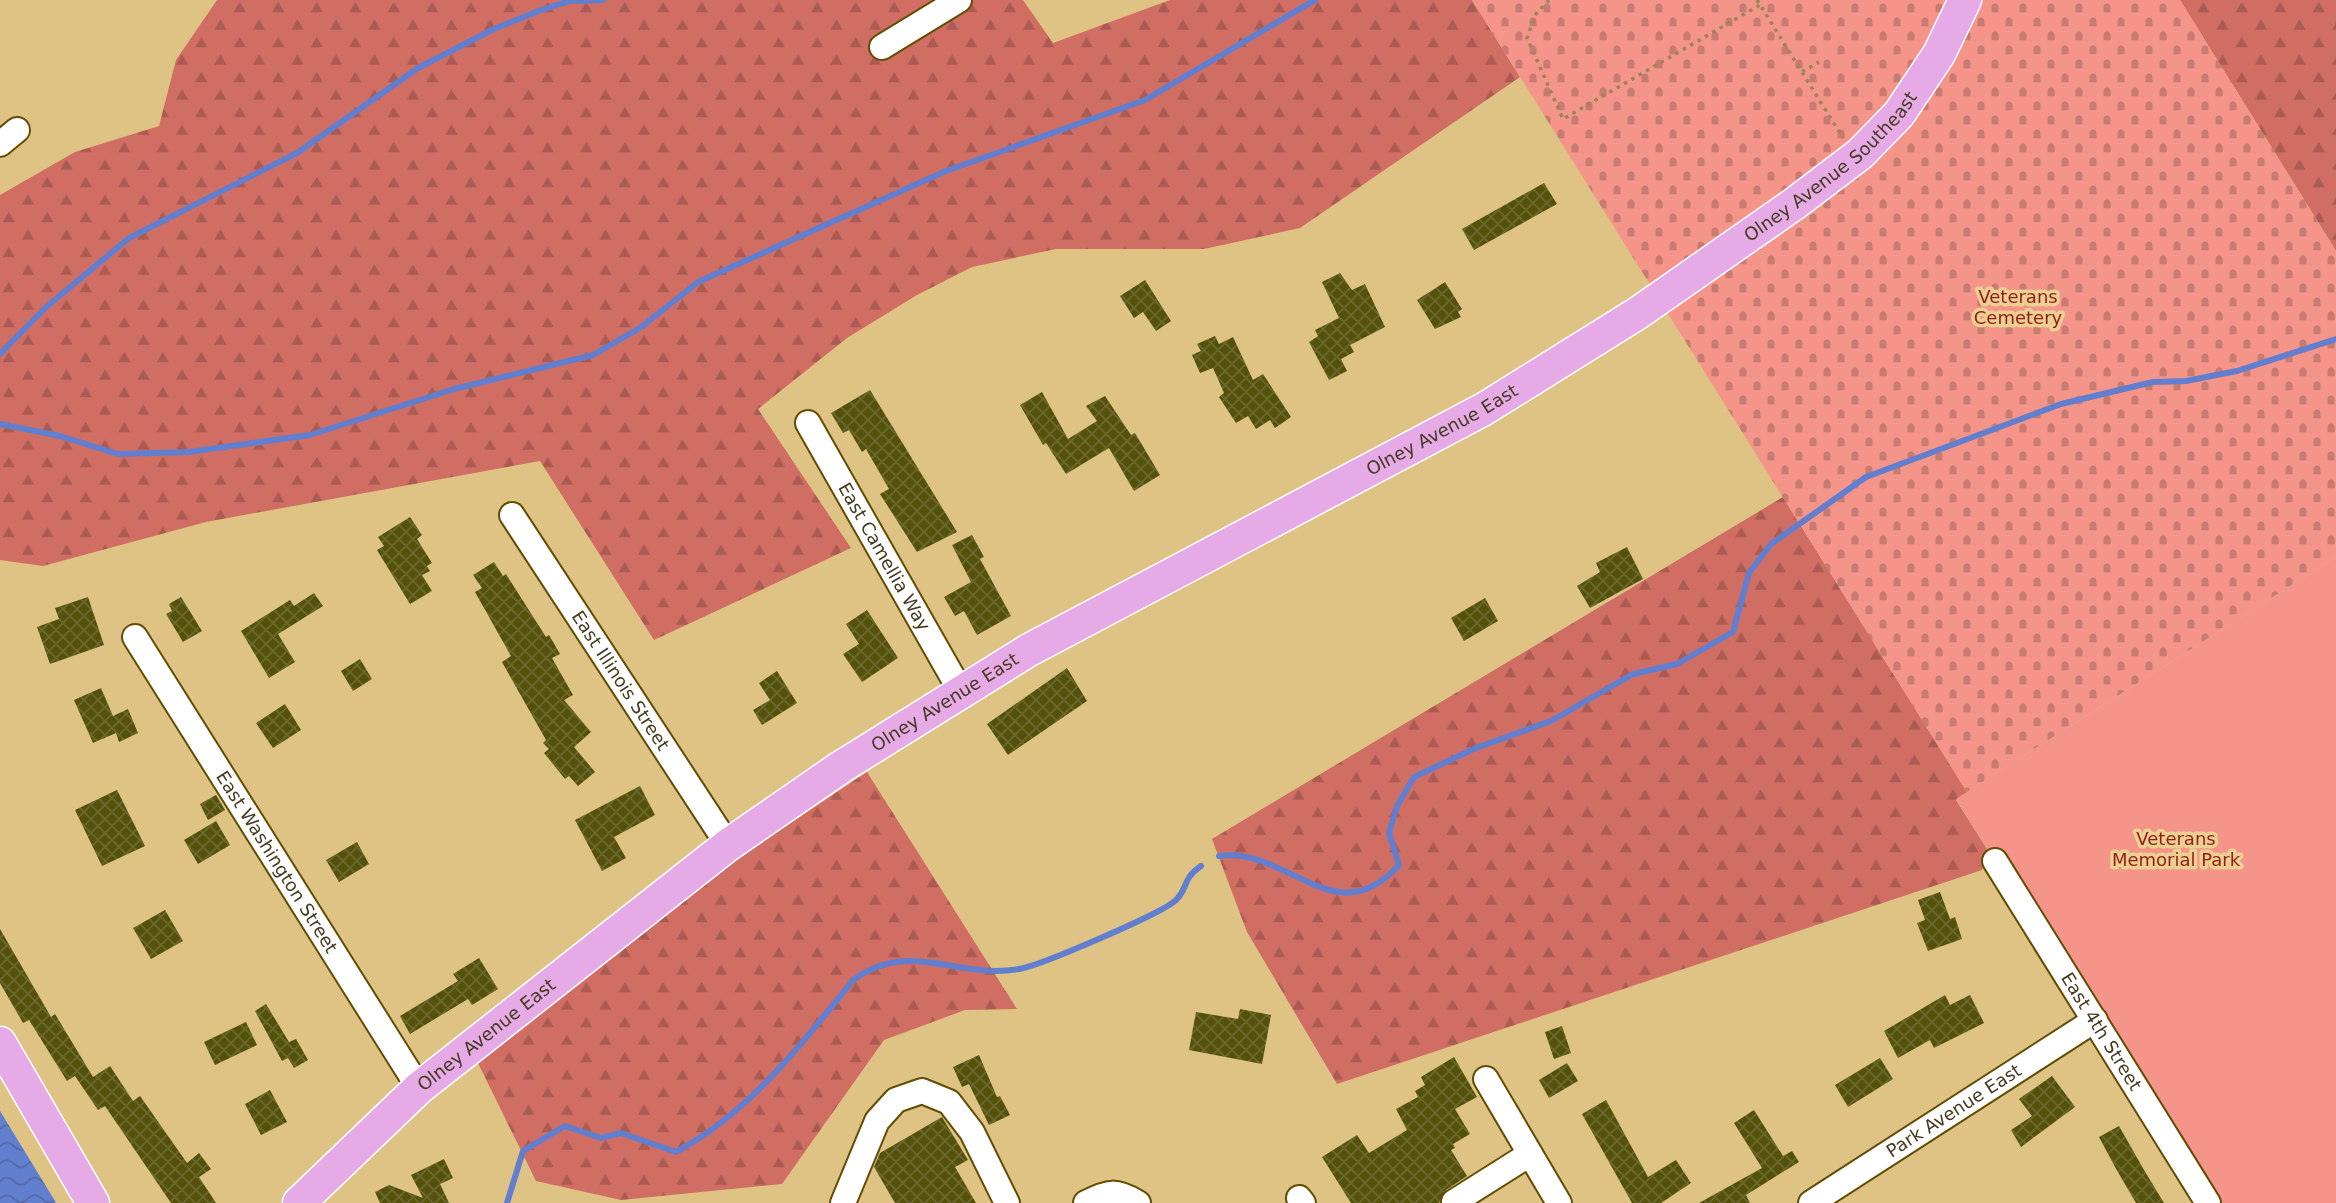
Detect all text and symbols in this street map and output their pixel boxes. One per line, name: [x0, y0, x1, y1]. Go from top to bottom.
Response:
street label: Olney Avenue Southeast: [1740, 88, 1921, 246]
park label: Veterans Cemetery: [1974, 286, 2063, 328]
street label: Olney Avenue East: [1362, 380, 1521, 479]
street label: East Camellia Way: [834, 479, 935, 635]
street label: East Illinois Street: [568, 607, 674, 754]
street label: Olney Avenue East: [867, 648, 1022, 756]
street label: East Washington Street: [212, 767, 342, 957]
park label: Veterans Memorial Park: [2112, 828, 2241, 870]
street label: East 4th Street: [2057, 969, 2146, 1094]
street label: Olney Avenue East: [413, 974, 559, 1095]
street label: Park Avenue East: [1882, 1059, 2025, 1162]

